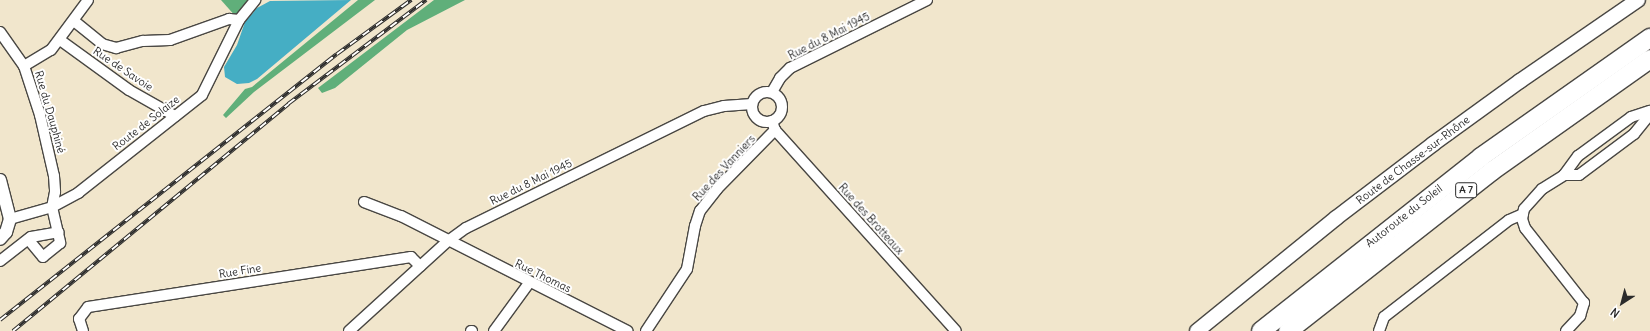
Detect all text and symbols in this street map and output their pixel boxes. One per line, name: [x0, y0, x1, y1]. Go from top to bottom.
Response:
street label: Rue du 8 Mai 1945: [786, 10, 872, 62]
street label: Rue de Savoie: [91, 44, 155, 94]
street label: Rue du Dauphiné: [32, 69, 68, 155]
street label: Route de Solaize: [110, 93, 182, 153]
street label: Route de Chasse-sur-Rhône: [1354, 113, 1472, 207]
street label: Rue des Vanniers: [690, 132, 758, 204]
street label: Rue du 8 Mai 1945: [488, 156, 574, 208]
street label: Rue des Brotteaux: [836, 181, 906, 257]
street label: Autoroute du Soleil: [1363, 182, 1445, 250]
road number: A 7: [1455, 182, 1477, 198]
street label: Rue Thomas: [513, 257, 573, 295]
street label: Rue Fine: [218, 261, 262, 281]
north arrow: [1602, 283, 1642, 323]
text: N: [1608, 305, 1622, 321]

